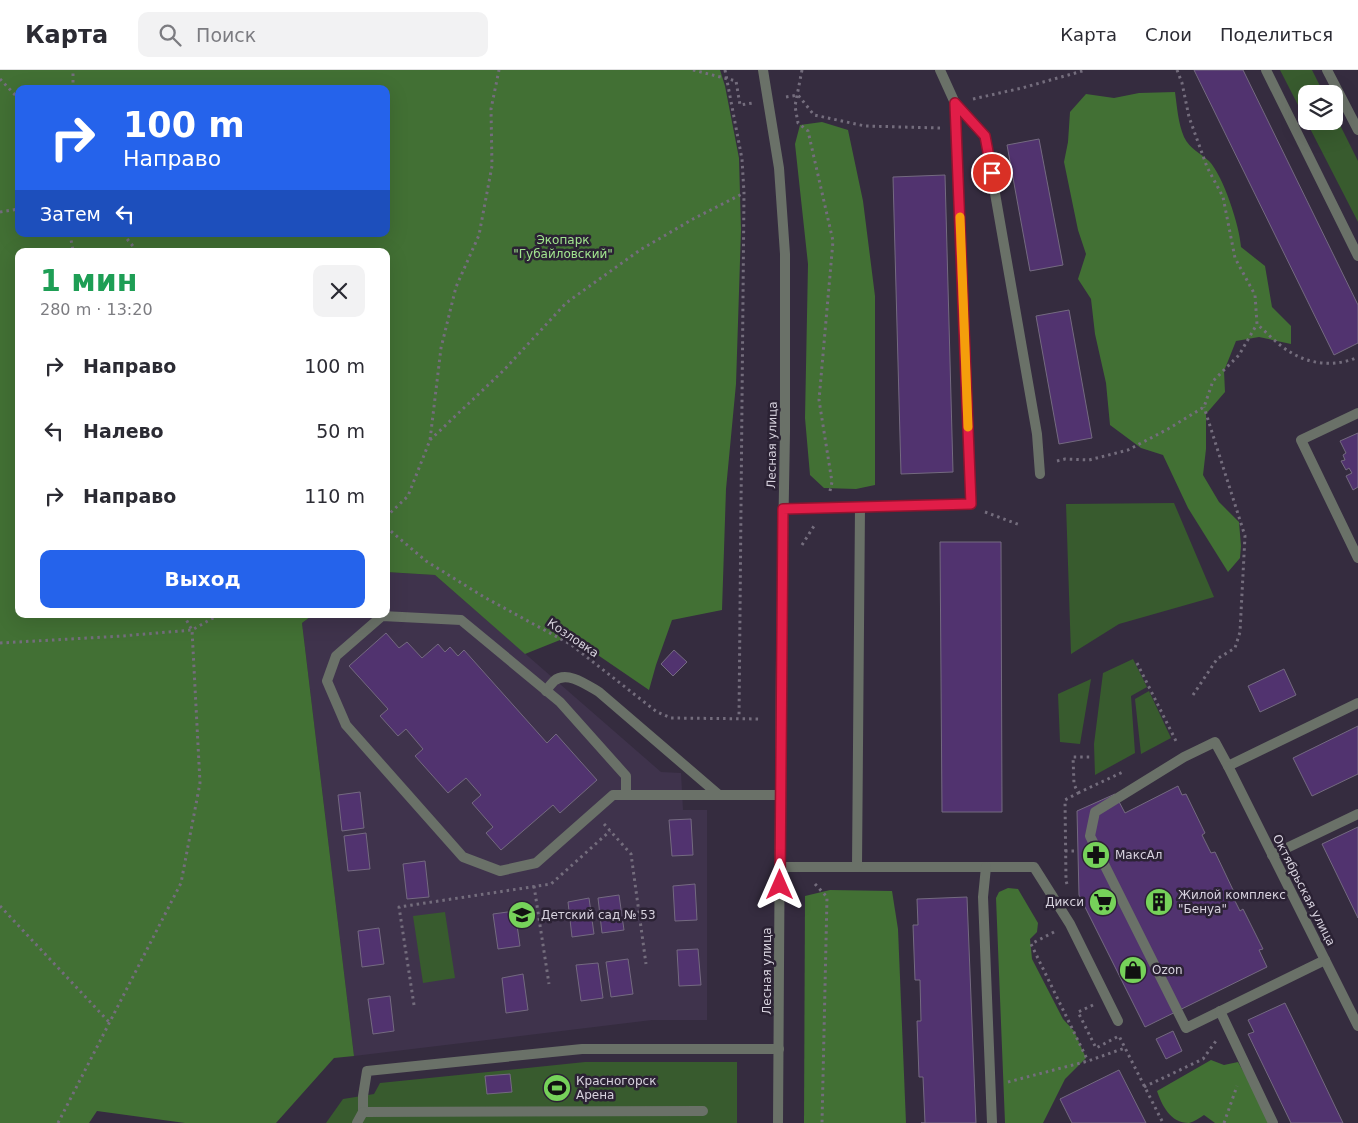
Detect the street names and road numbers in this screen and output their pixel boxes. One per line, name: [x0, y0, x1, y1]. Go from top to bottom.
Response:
street label: Лесная улица: [764, 401, 780, 489]
street label: Козловка: [545, 616, 601, 660]
street label: Октябрьская улица: [1270, 832, 1338, 948]
street label: Лесная улица: [760, 927, 774, 1015]

